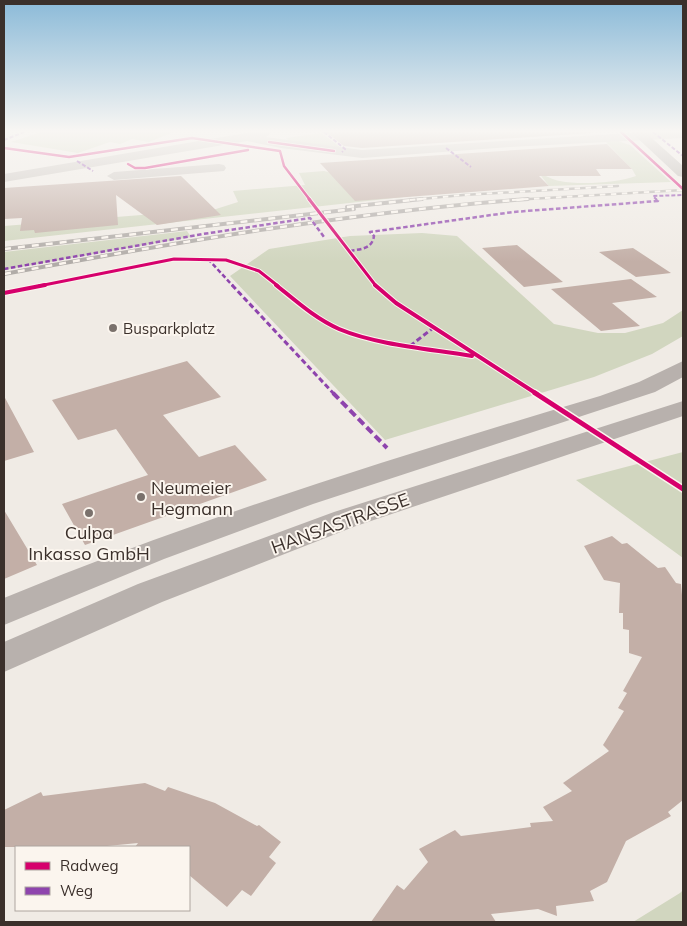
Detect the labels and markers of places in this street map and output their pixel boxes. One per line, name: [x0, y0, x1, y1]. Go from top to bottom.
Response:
place label: Busparkplatz: [123, 319, 215, 338]
marker: Busparkplatz: [107, 322, 119, 334]
place label: Neumeier Heg‍mann: [151, 476, 233, 520]
marker: Neumeier Heg‍mann: [135, 491, 147, 503]
marker: Culpa Inkasso GmbH: [83, 507, 95, 519]
place label: Culpa Inkasso GmbH: [28, 521, 150, 565]

